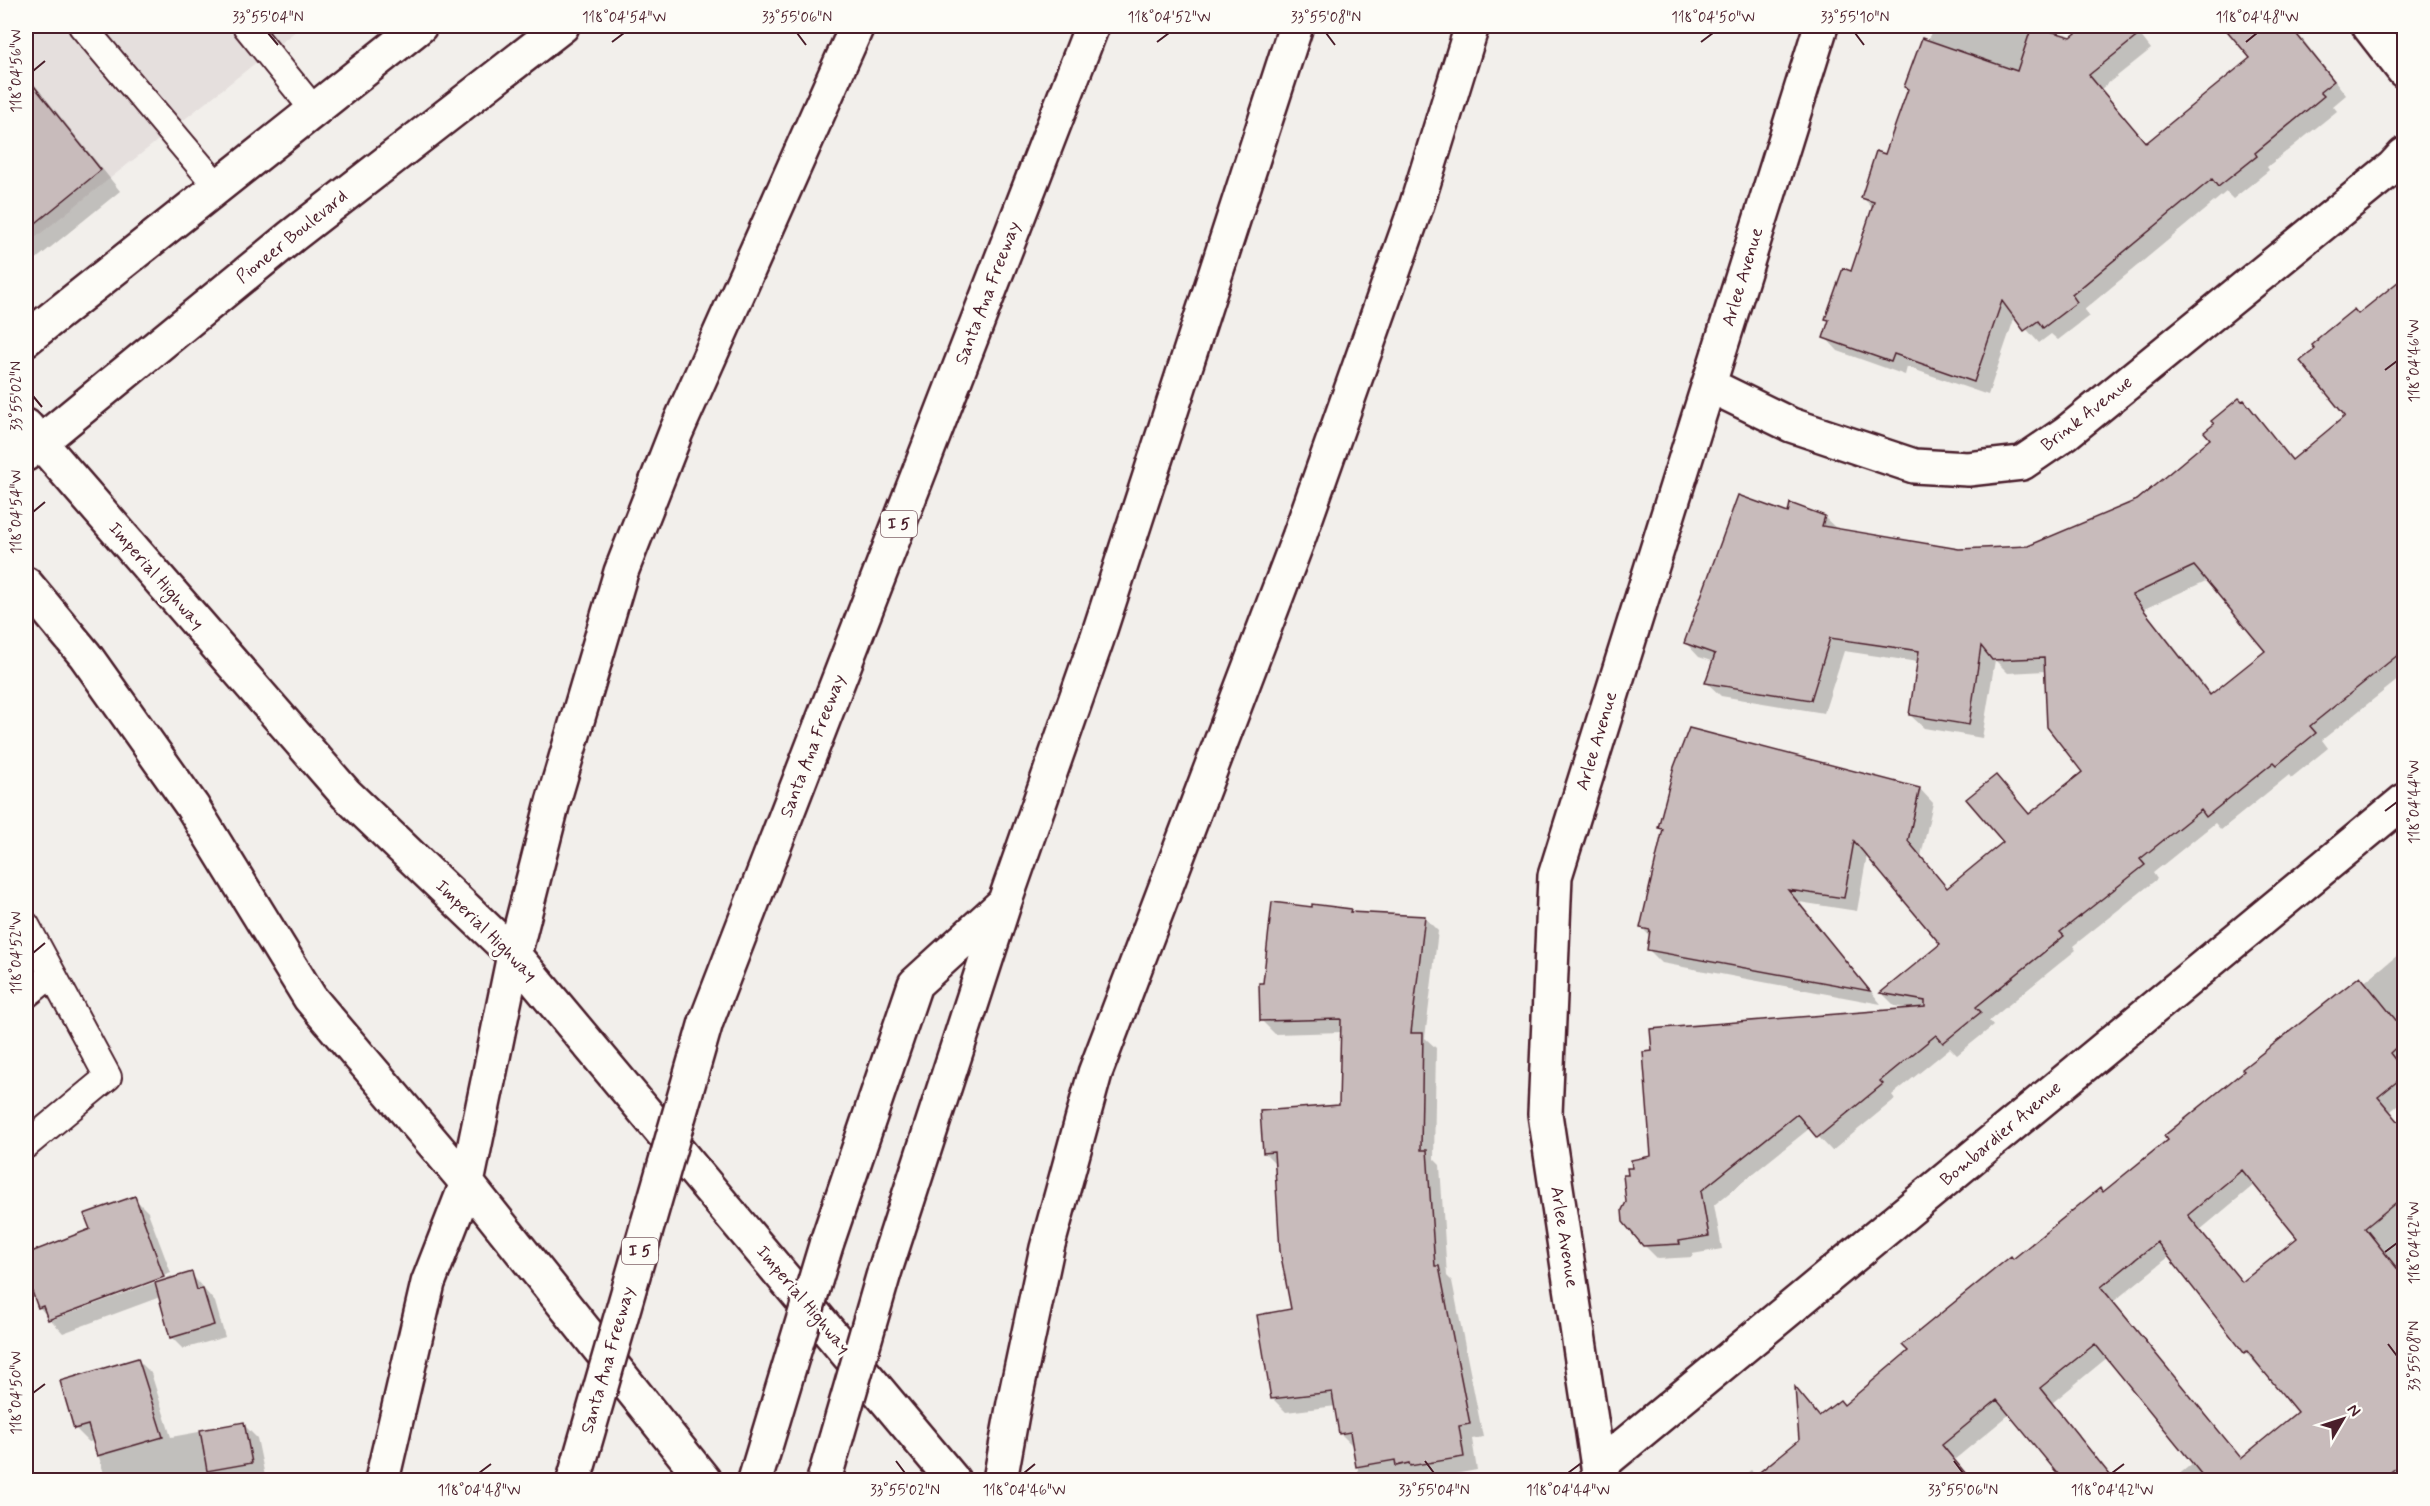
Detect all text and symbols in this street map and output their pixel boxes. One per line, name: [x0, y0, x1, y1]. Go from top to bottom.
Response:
text: 33°55'04"N: [232, 8, 304, 28]
text: 118°04'54"W: [582, 8, 666, 28]
text: 33°55'06"N: [762, 8, 832, 28]
text: 118°04'52"W: [1128, 8, 1210, 28]
text: 33°55'08"N: [1291, 8, 1361, 28]
text: 118°04'50"W: [1671, 8, 1755, 28]
text: 33°55'10"N: [1820, 8, 1890, 28]
text: 118°04'48"W: [2215, 8, 2299, 28]
text: 118°04'56"W: [7, 29, 27, 113]
street label: Pioneer Boulevard: [231, 185, 353, 289]
street label: Santa Ana Freeway: [950, 218, 1026, 368]
street label: Arlee Avenue: [1717, 225, 1769, 329]
text: 118°04'46"W: [2405, 319, 2425, 403]
text: 33°55'02"N: [7, 361, 27, 431]
street label: Brink Avenue: [2036, 371, 2138, 457]
text: 118°04'54"W: [7, 470, 27, 554]
road number: I 5: [881, 511, 917, 537]
street label: Imperial Highway: [102, 517, 209, 635]
street label: Santa Ana Freeway: [775, 671, 851, 821]
street label: Arlee Avenue: [1571, 689, 1623, 793]
text: 118°04'44"W: [2405, 760, 2425, 844]
street label: Imperial Highway: [429, 875, 542, 988]
text: 118°04'52"W: [7, 912, 27, 994]
street label: Bombardier Avenue: [1935, 1076, 2067, 1192]
street label: Arlee Avenue: [1544, 1185, 1584, 1289]
text: 118°04'42"W: [2405, 1202, 2425, 1284]
road number: I 5: [622, 1238, 658, 1264]
street label: Imperial Highway: [750, 1241, 856, 1360]
street label: Santa Ana Freeway: [576, 1284, 640, 1436]
text: 33°55'08"N: [2405, 1321, 2425, 1391]
text: 118°04'50"W: [7, 1351, 27, 1435]
north arrow: [2313, 1389, 2373, 1449]
text: N: [2342, 1400, 2365, 1421]
text: 118°04'48"W: [437, 1481, 521, 1501]
text: 33°55'02"N: [870, 1481, 940, 1501]
text: 118°04'46"W: [982, 1481, 1066, 1501]
text: 33°55'04"N: [1398, 1481, 1470, 1501]
text: 118°04'44"W: [1526, 1481, 1610, 1501]
text: 33°55'06"N: [1928, 1481, 1998, 1501]
text: 118°04'42"W: [2071, 1481, 2153, 1501]

